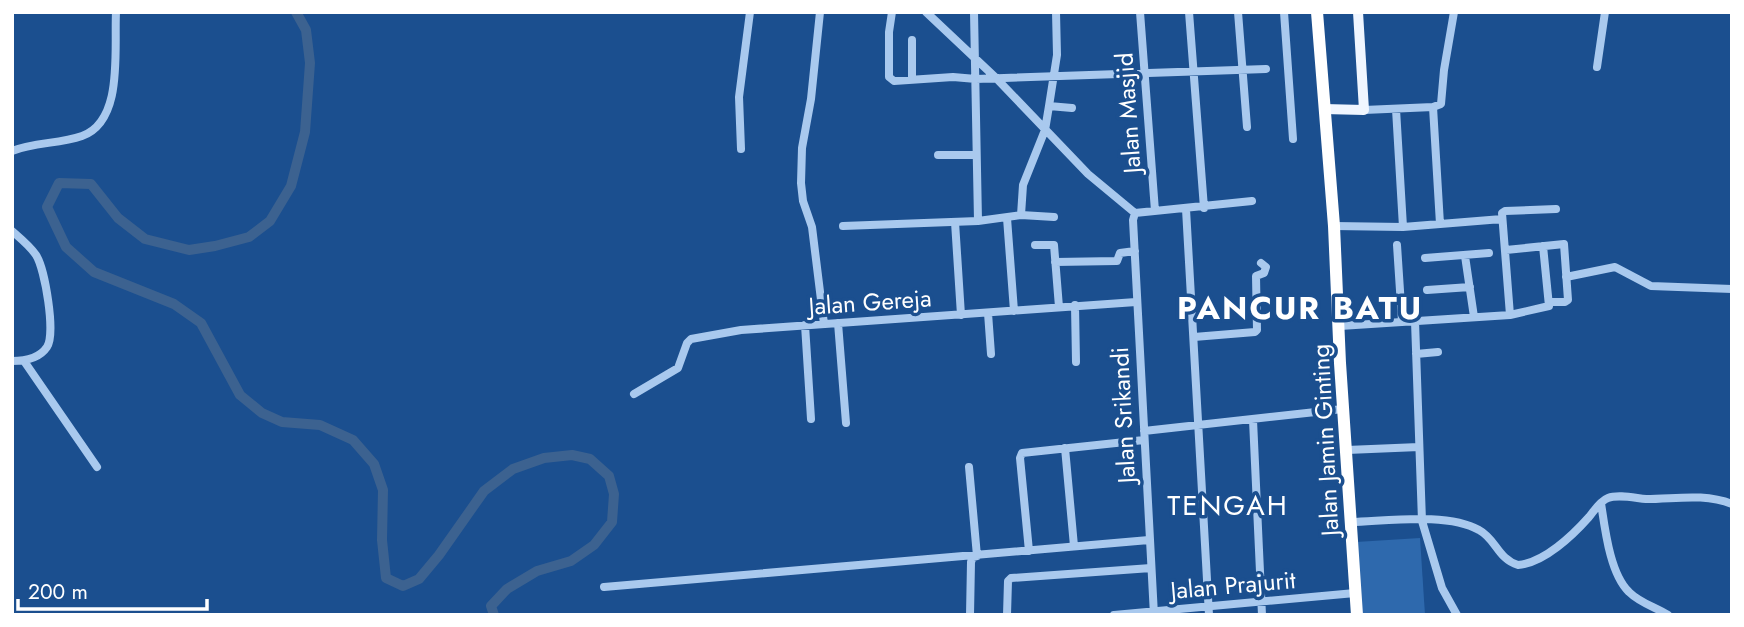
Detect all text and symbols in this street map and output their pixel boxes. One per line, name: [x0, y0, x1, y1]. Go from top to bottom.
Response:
street label: Jalan Masjid: [1106, 52, 1150, 177]
street label: Jalan Gereja: [804, 280, 933, 324]
district label: PANCUR BATU: [1177, 285, 1423, 331]
street label: Jalan Jamin Ginting: [1303, 343, 1348, 540]
street label: Jalan Srikandi: [1102, 346, 1144, 487]
district label: TENGAH: [1167, 485, 1289, 526]
street label: Jalan Prajurit: [1166, 562, 1297, 608]
scale bar: [18, 568, 206, 612]
text: 200 m: [28, 577, 88, 607]

